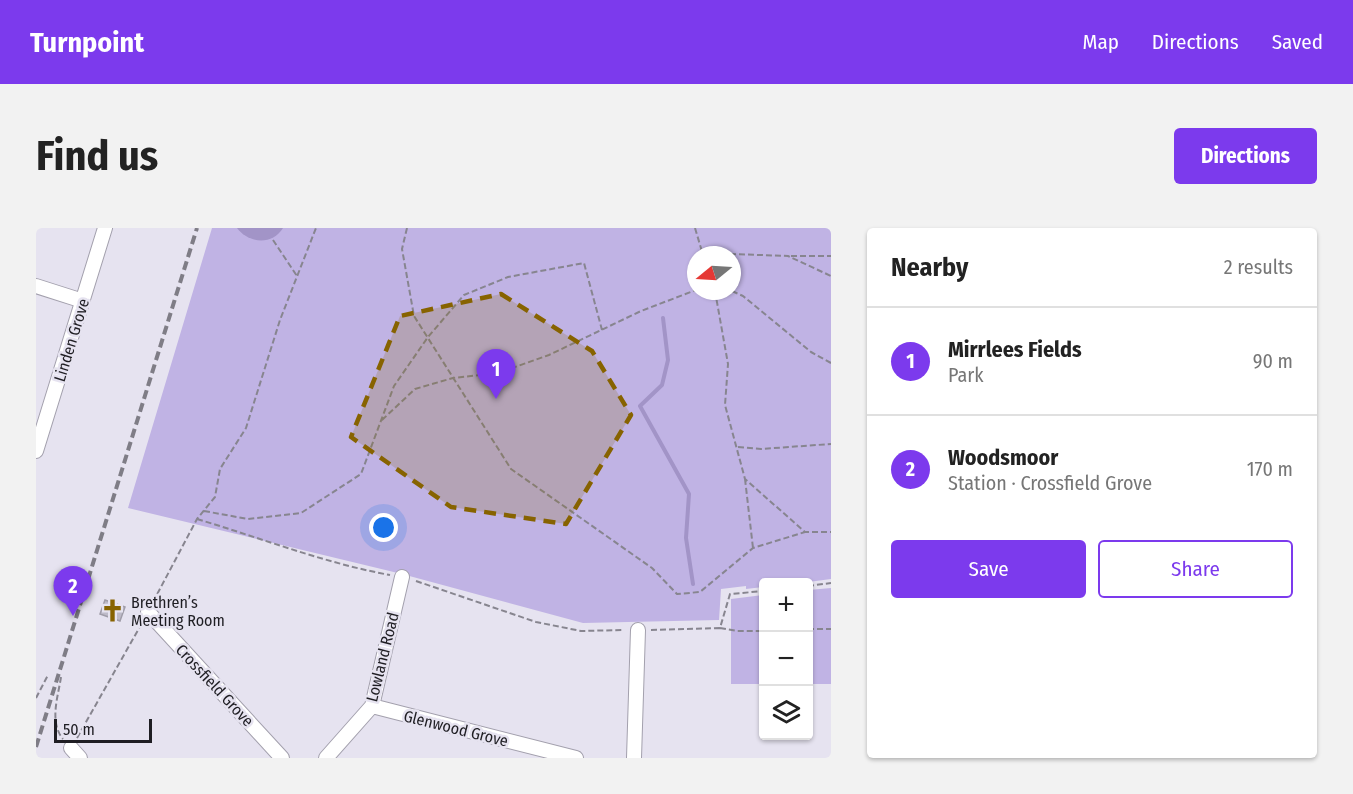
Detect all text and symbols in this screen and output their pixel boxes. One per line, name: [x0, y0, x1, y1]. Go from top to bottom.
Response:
text: Turnpoint: [30, 26, 144, 59]
text: Map: [1082, 29, 1119, 55]
text: Directions: [1152, 29, 1239, 55]
text: Saved: [1272, 29, 1323, 55]
button: Directions: [1174, 128, 1317, 184]
text: Find us: [36, 131, 158, 181]
north arrow: [687, 246, 741, 300]
text: Nearby: [891, 252, 968, 283]
text: 2 results: [1224, 255, 1293, 279]
street label: Linden Grove: [50, 296, 93, 384]
text: Mirrlees Fields: [948, 336, 1082, 363]
text: 1: [906, 349, 915, 373]
text: 90 m: [1253, 349, 1293, 373]
pin: 1: [476, 350, 516, 399]
text: Park: [948, 363, 984, 387]
text: Woodsmoor: [948, 444, 1058, 471]
text: 2: [906, 457, 915, 481]
text: 170 m: [1247, 457, 1293, 481]
text: Station · Crossfield Grove: [948, 471, 1152, 495]
your location: [369, 513, 398, 542]
button: Save: [891, 540, 1086, 598]
button: Share: [1098, 540, 1293, 598]
pin: 2: [54, 566, 93, 616]
map controls: [759, 578, 813, 740]
button: +: [759, 578, 813, 632]
place label: Brethren’s Meeting Room: [131, 593, 225, 630]
church icon: Brethren’s Meeting Room: [100, 598, 126, 624]
street label: Lowland Road: [362, 610, 403, 704]
button: −: [759, 632, 813, 686]
street label: Crossfield Grove: [172, 640, 258, 730]
button: layers: [759, 686, 813, 740]
street label: Glenwood Grove: [402, 706, 510, 751]
scale bar: [54, 716, 152, 744]
text: 50 m: [63, 720, 95, 739]

